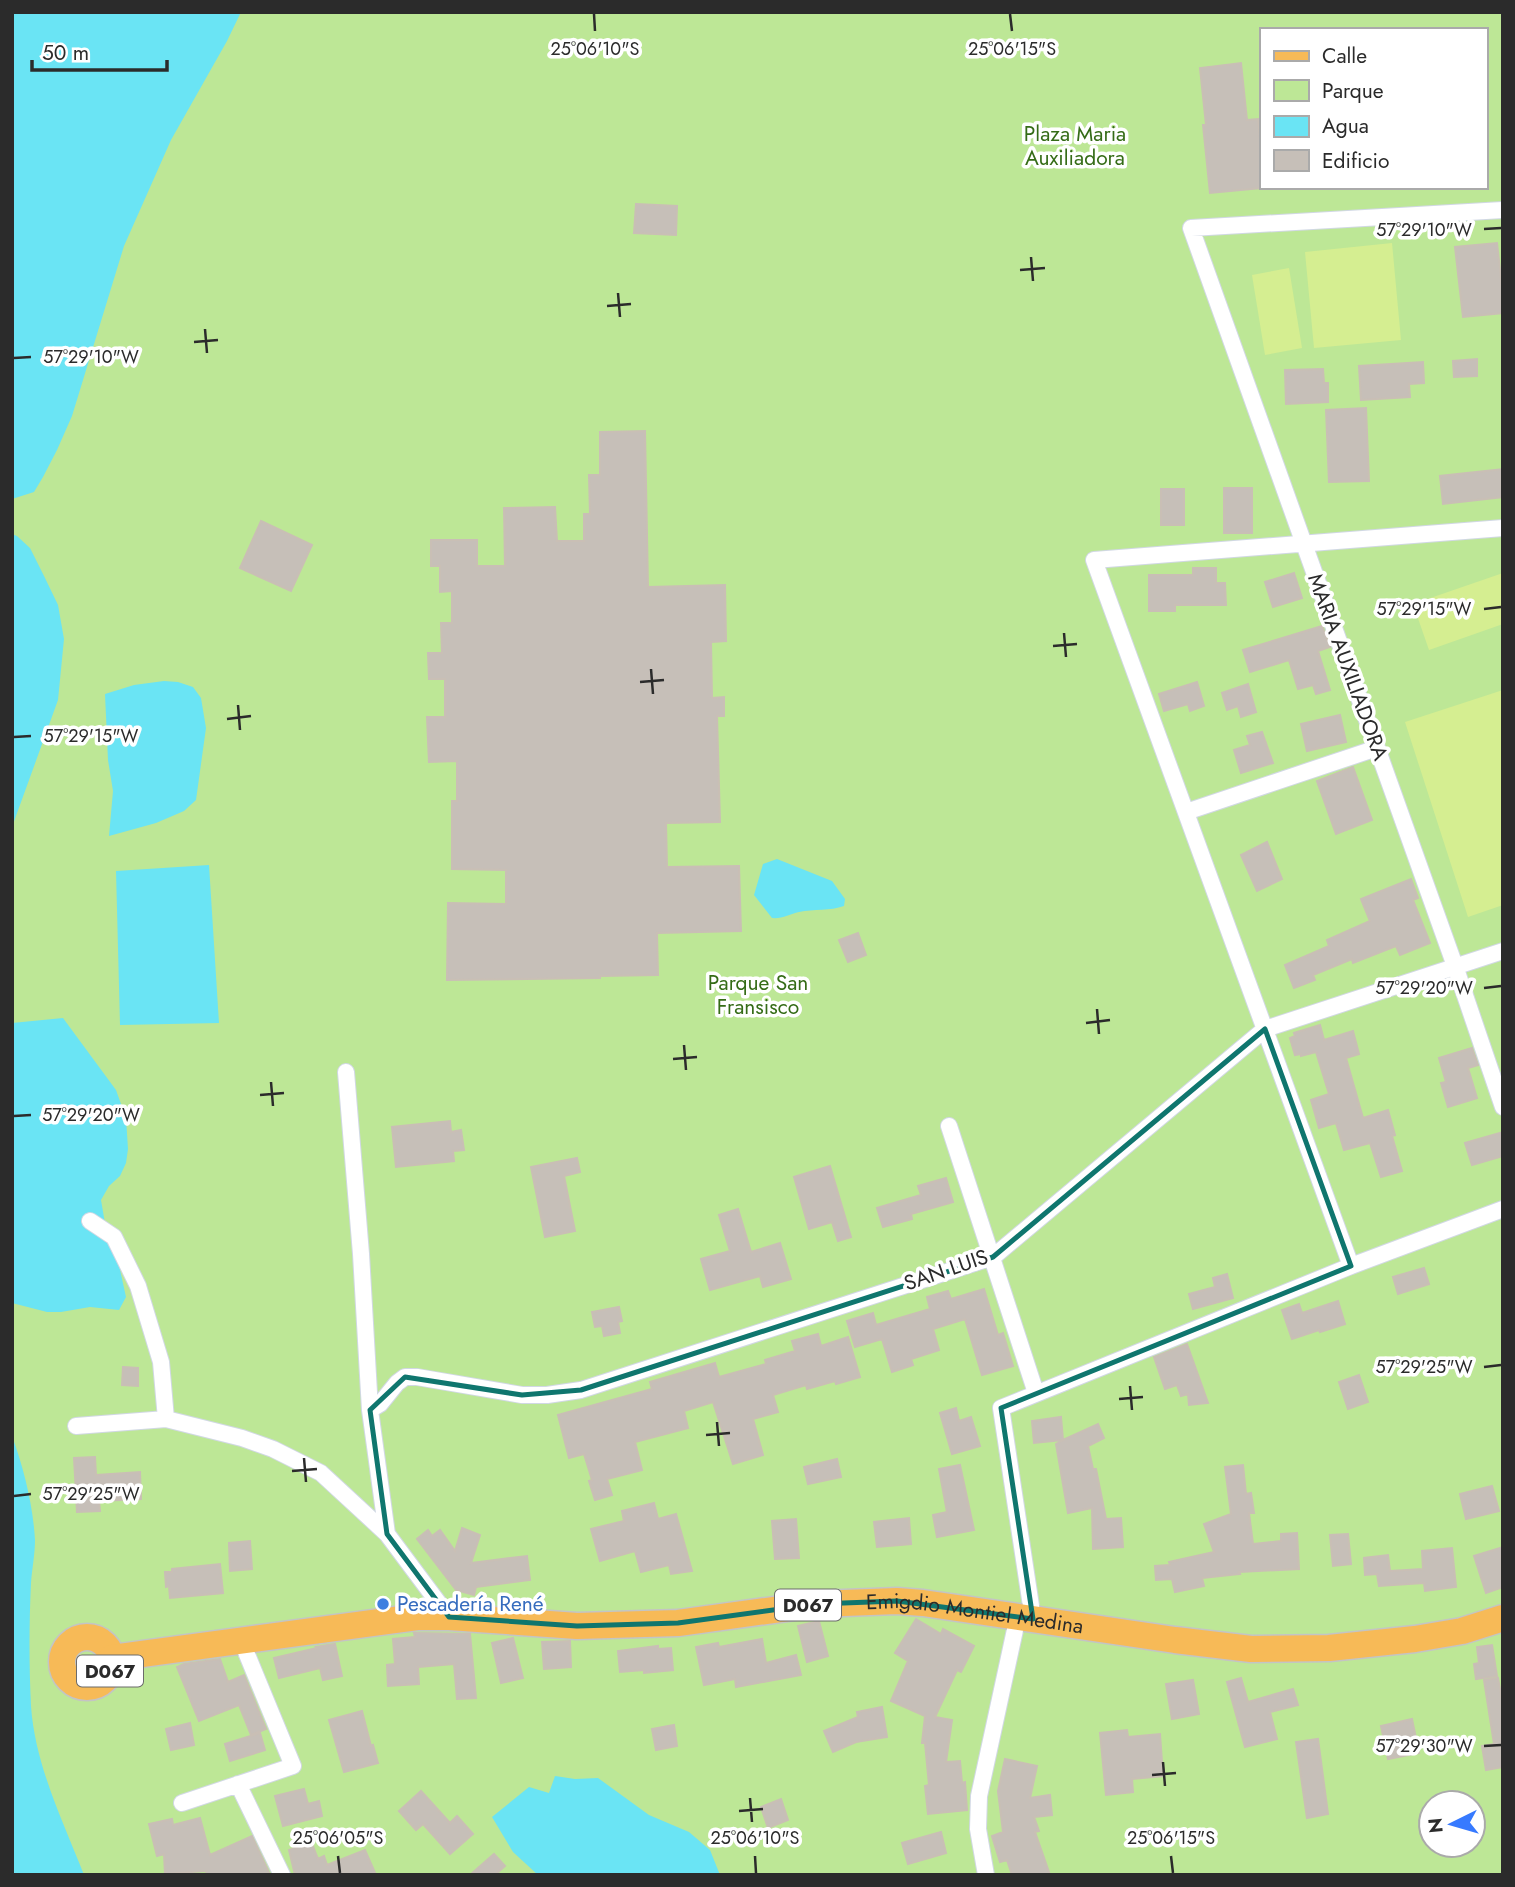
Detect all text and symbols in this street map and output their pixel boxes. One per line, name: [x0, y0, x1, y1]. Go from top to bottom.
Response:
scale bar: [32, 28, 166, 72]
legend: [1260, 28, 1487, 189]
text: 25°06'10"S: [551, 36, 640, 62]
text: 25°06'15"S: [968, 36, 1056, 62]
text: 50 m: [42, 38, 89, 68]
text: Calle: [1322, 41, 1367, 71]
text: Parque: [1322, 76, 1384, 106]
text: Agua: [1322, 111, 1369, 141]
park label: Plaza Maria Auxiliadora: [1024, 119, 1126, 173]
text: Edificio: [1322, 146, 1389, 176]
text: 57°29'10"W: [1376, 217, 1472, 243]
text: 57°29'10"W: [43, 344, 139, 370]
street label: MARIA AUXILIADORA: [1300, 569, 1396, 765]
text: 57°29'15"W: [1377, 596, 1472, 622]
text: 57°29'15"W: [44, 723, 139, 749]
park label: Parque San Fransisco: [708, 968, 808, 1022]
text: 57°29'20"W: [1375, 975, 1473, 1001]
text: 57°29'20"W: [42, 1102, 140, 1128]
street label: SAN LUIS: [900, 1242, 992, 1298]
text: 57°29'25"W: [1376, 1354, 1473, 1380]
text: 57°29'25"W: [43, 1481, 140, 1507]
street label: Emigdio Montiel Medina: [865, 1586, 1085, 1641]
place label: Pescadería René: [397, 1589, 544, 1619]
road number: D067: [775, 1590, 841, 1620]
marker: Pescadería René: [375, 1596, 391, 1612]
road number: D067: [77, 1656, 143, 1686]
text: 57°29'30"W: [1375, 1733, 1473, 1759]
north arrow: [1417, 1789, 1487, 1859]
text: N: [1421, 1817, 1450, 1834]
text: 25°06'05"S: [293, 1825, 384, 1851]
text: 25°06'10"S: [711, 1825, 800, 1851]
text: 25°06'15"S: [1127, 1825, 1215, 1851]

